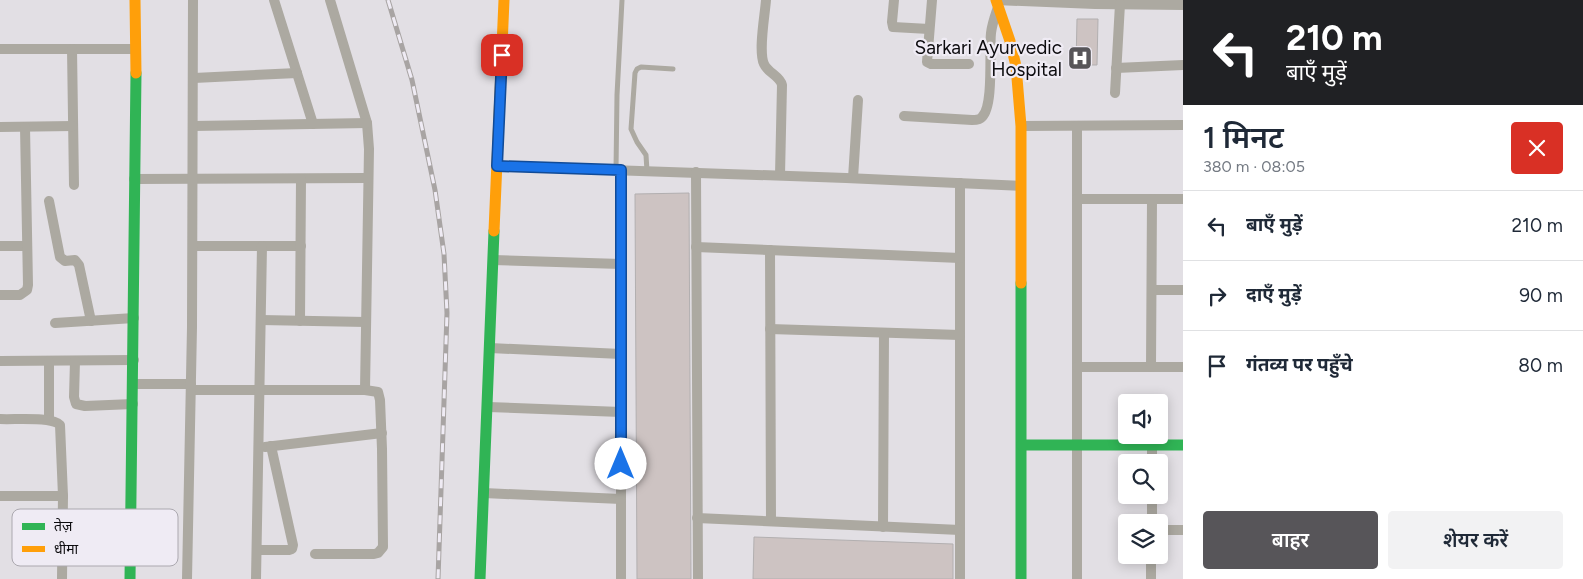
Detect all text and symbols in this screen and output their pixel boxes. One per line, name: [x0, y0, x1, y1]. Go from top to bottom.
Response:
text: 210 m: [1286, 17, 1383, 59]
icon: left: [1203, 20, 1268, 85]
pin: [481, 34, 523, 76]
place label: Sarkari Ayurvedic Hospital: [914, 36, 1062, 81]
icon: arrive: [488, 41, 516, 69]
hospital icon: Sarkari Ayurvedic Hospital: [1067, 45, 1093, 71]
text: बाएँ मुड़ें: [1286, 59, 1347, 86]
text: 1 मिनट: [1203, 119, 1284, 156]
button: close: [1511, 122, 1563, 174]
text: 380 m · 08:05: [1203, 157, 1305, 176]
icon: left: [1203, 212, 1231, 240]
text: बाएँ मुड़ें: [1246, 213, 1303, 236]
text: 210 m: [1511, 214, 1563, 237]
icon: right: [1203, 282, 1231, 310]
text: दाएँ मुड़ें: [1246, 283, 1302, 306]
text: 90 m: [1519, 284, 1563, 307]
icon: arrive: [1203, 352, 1231, 380]
text: गंतव्य पर पहुँचे: [1246, 353, 1353, 376]
text: 80 m: [1518, 354, 1563, 377]
map controls: [1118, 394, 1168, 564]
button: sound: [1118, 394, 1168, 444]
position arrow: [594, 437, 646, 489]
button: search: [1118, 454, 1168, 504]
legend: [12, 509, 178, 566]
button: बाहर: [1203, 511, 1378, 569]
button: शेयर करें: [1388, 511, 1563, 569]
button: layers: [1118, 514, 1168, 564]
text: तेज़: [54, 517, 73, 535]
text: धीमा: [54, 541, 79, 558]

